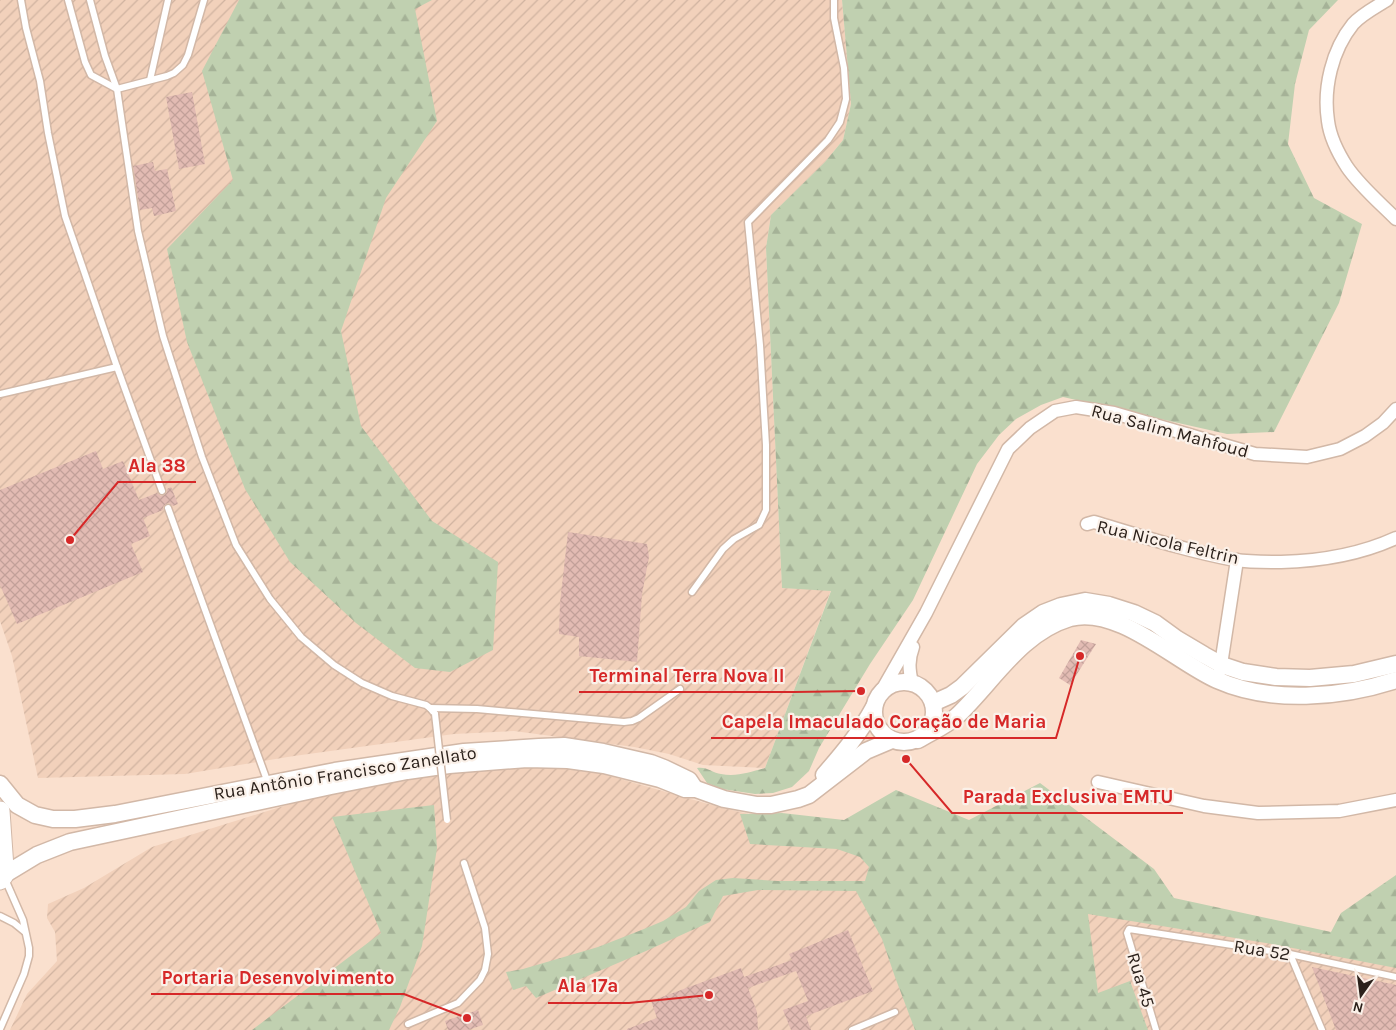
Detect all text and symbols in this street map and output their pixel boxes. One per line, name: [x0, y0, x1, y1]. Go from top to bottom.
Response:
street label: Rua Salim Mahfoud: [1089, 399, 1251, 463]
callout: Ala 38: [118, 448, 196, 482]
text: Ala 38: [128, 455, 186, 477]
street label: Rua Nicola Feltrin: [1095, 515, 1241, 569]
callout: Terminal Terra Nova II: [579, 658, 794, 692]
text: Terminal Terra Nova II: [589, 665, 785, 687]
callout: Capela Imaculado Coração de Maria: [711, 704, 1056, 738]
text: Capela Imaculado Coração de Maria: [722, 711, 1046, 733]
street label: Rua Antônio Francisco Zanellato: [212, 741, 478, 805]
callout: Parada Exclusiva EMTU: [952, 779, 1183, 813]
text: Parada Exclusiva EMTU: [963, 786, 1173, 808]
street label: Rua 52: [1232, 935, 1292, 965]
street label: Rua 45: [1122, 950, 1160, 1010]
callout: Portaria Desenvolvimento: [151, 960, 404, 994]
text: Portaria Desenvolvimento: [161, 967, 395, 989]
callout: Ala 17a: [548, 969, 629, 1003]
north arrow: [1336, 970, 1386, 1020]
text: Ala 17a: [558, 975, 618, 997]
text: N: [1351, 998, 1365, 1017]

